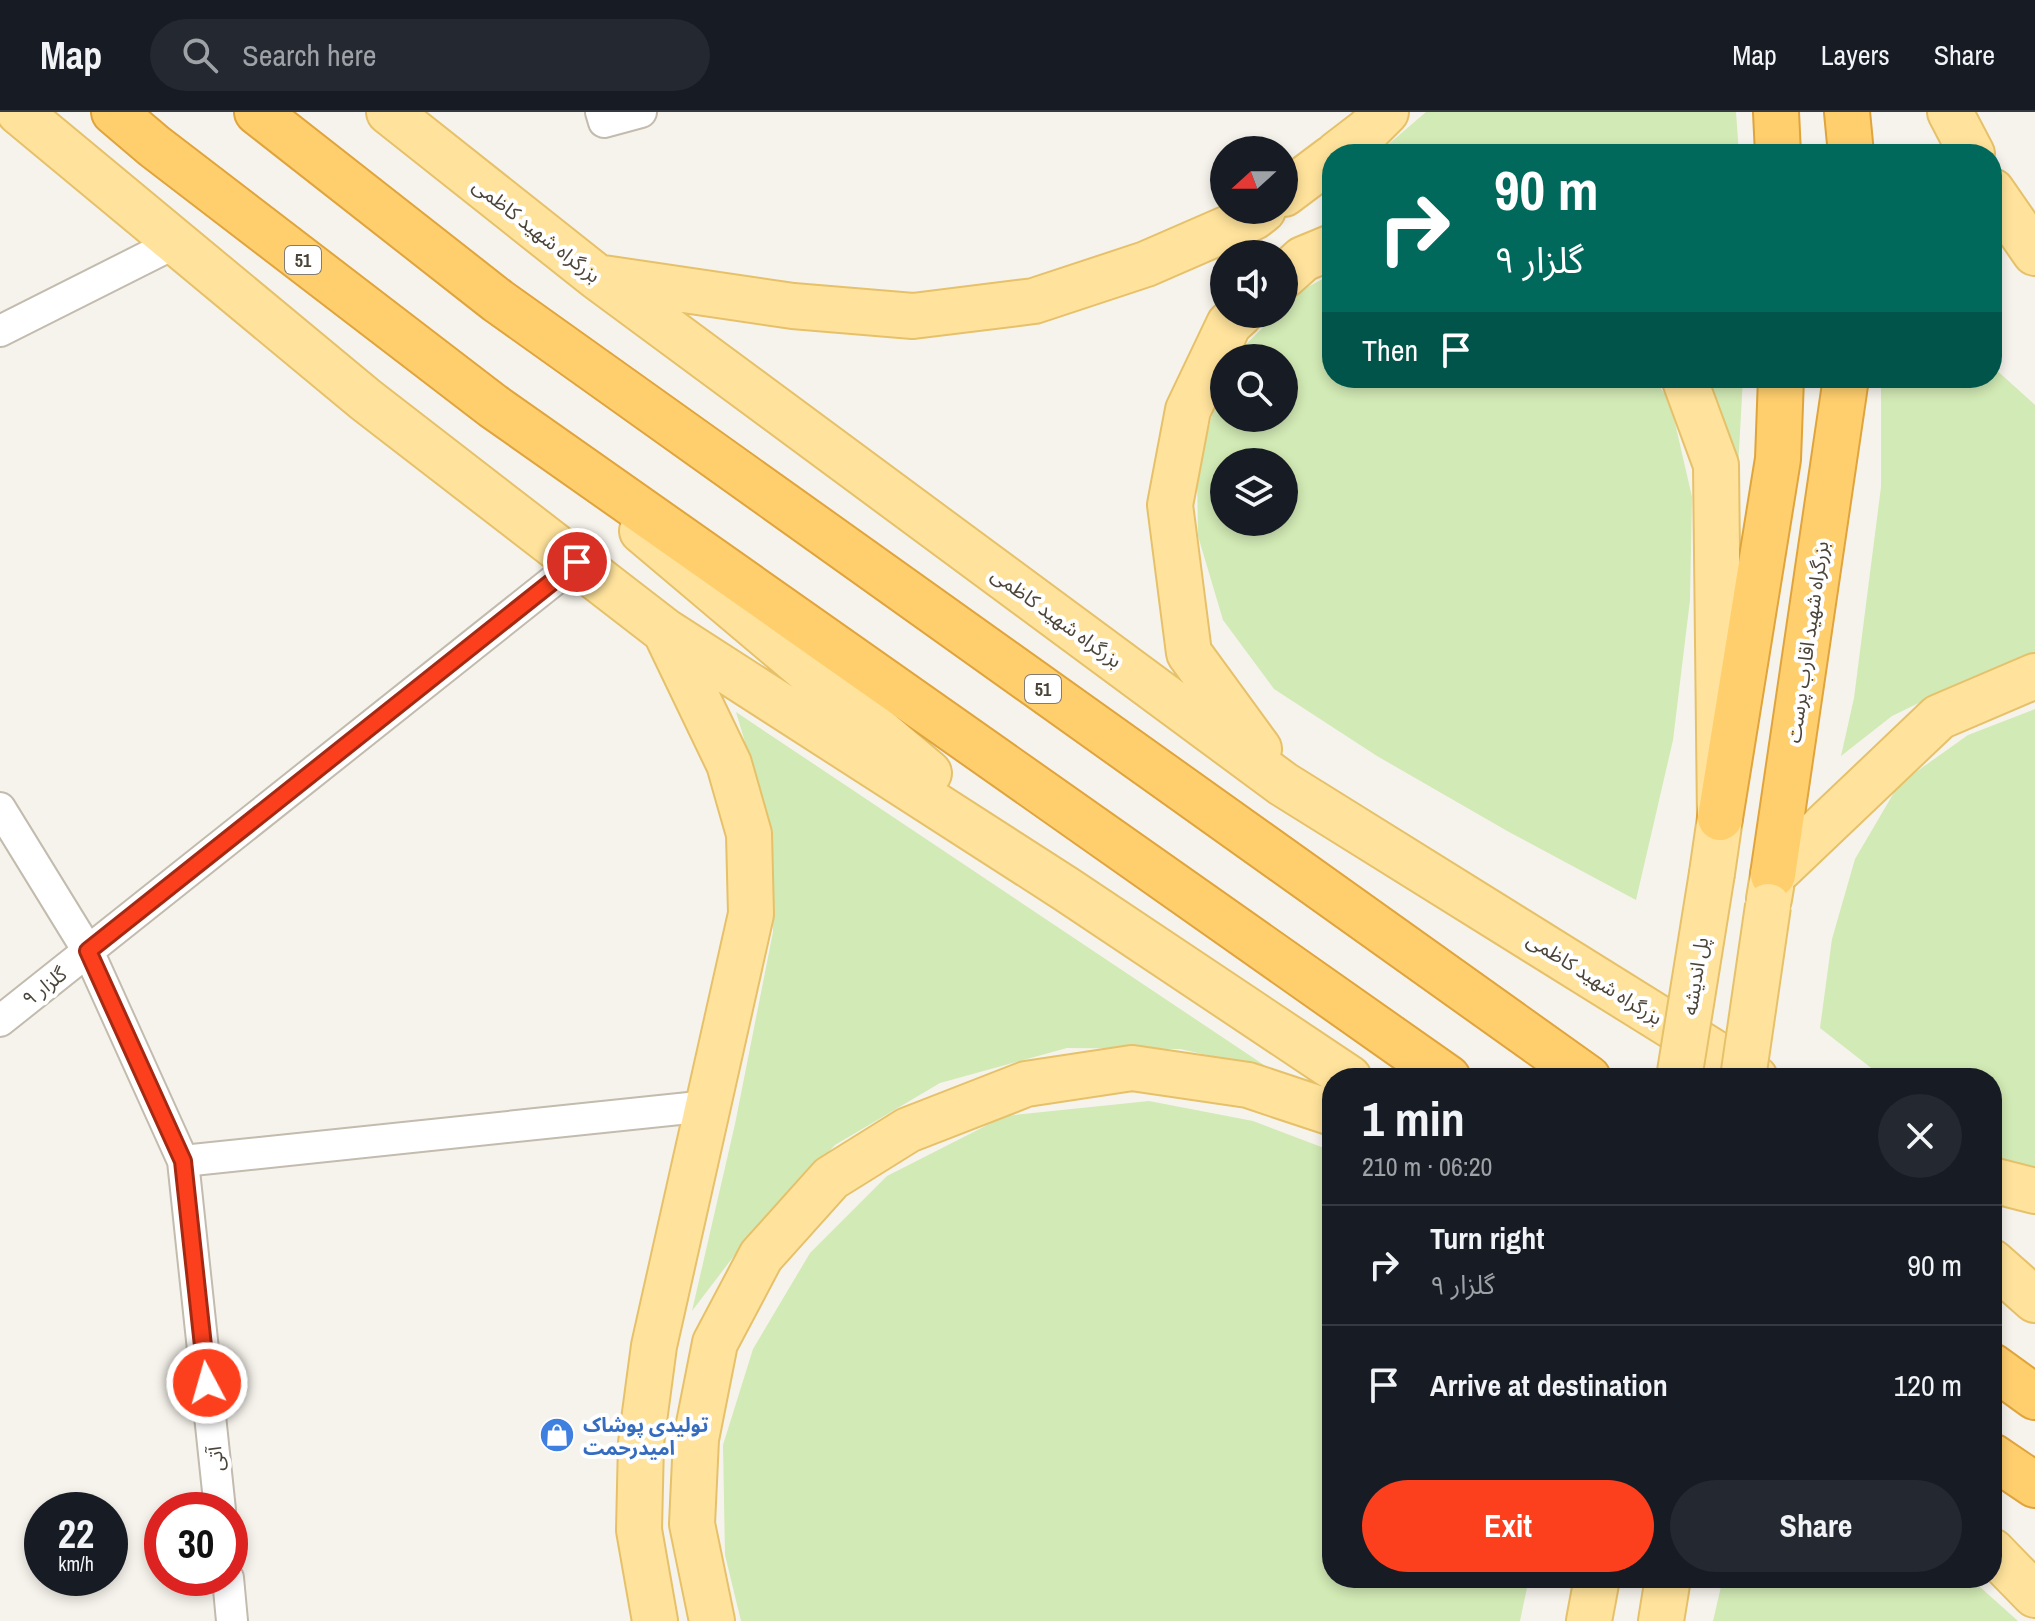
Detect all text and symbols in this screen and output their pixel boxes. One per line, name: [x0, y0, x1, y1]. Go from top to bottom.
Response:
search box: [150, 19, 710, 91]
text: Map: [40, 30, 102, 81]
icon: search: [178, 33, 222, 77]
text: Search here: [242, 35, 376, 75]
text: Map: [1732, 36, 1777, 74]
text: Layers: [1821, 36, 1890, 74]
text: Share: [1934, 36, 1995, 74]
north arrow: [1210, 136, 1298, 224]
map controls: [1210, 136, 1298, 536]
text: 90 m: [1494, 152, 1599, 227]
street label: بزرگراه شهید کاظمی: [468, 172, 606, 288]
icon: right: [1362, 176, 1466, 280]
text: گلزار ۹: [1494, 236, 1584, 284]
button: sound: [1210, 240, 1298, 328]
road number: 51: [285, 246, 321, 274]
icon: arrive: [1434, 328, 1478, 372]
text: Then: [1362, 330, 1418, 370]
button: search: [1210, 344, 1298, 432]
button: layers: [1210, 448, 1298, 536]
pin: [543, 528, 611, 596]
street label: بزرگراه شهید اقارب پرست: [1779, 539, 1835, 745]
icon: arrive: [555, 540, 599, 584]
street label: بزرگراه شهید کاظمی: [986, 560, 1128, 674]
road number: 51: [1025, 675, 1061, 703]
street label: بزرگراه شهید کاظمی: [1522, 925, 1668, 1031]
street label: پل اندیشه: [1676, 935, 1715, 1017]
street label: گلزار ۹: [16, 960, 73, 1012]
text: 1 min: [1362, 1086, 1465, 1151]
button: close: [1878, 1094, 1962, 1178]
text: 210 m · 06:20: [1362, 1149, 1492, 1184]
text: Turn right: [1430, 1218, 1544, 1258]
icon: right: [1362, 1243, 1406, 1287]
text: 90 m: [1907, 1245, 1962, 1285]
text: گلزار ۹: [1430, 1267, 1495, 1302]
position arrow: [165, 1341, 249, 1425]
icon: arrive: [1362, 1363, 1406, 1407]
text: Arrive at destination: [1430, 1365, 1668, 1405]
text: 120 m: [1894, 1365, 1962, 1405]
place label: تولیدی پوشاک امیدرحمت: [583, 1411, 708, 1461]
shop icon: تولیدی پوشاک امیدرحمت: [538, 1416, 576, 1454]
street label: آتی: [200, 1444, 230, 1473]
button: Exit: [1362, 1480, 1654, 1572]
button: Share: [1670, 1480, 1962, 1572]
speed limit sign: 30: [144, 1492, 248, 1596]
text: 22: [58, 1507, 94, 1560]
text: km/h: [58, 1550, 94, 1577]

